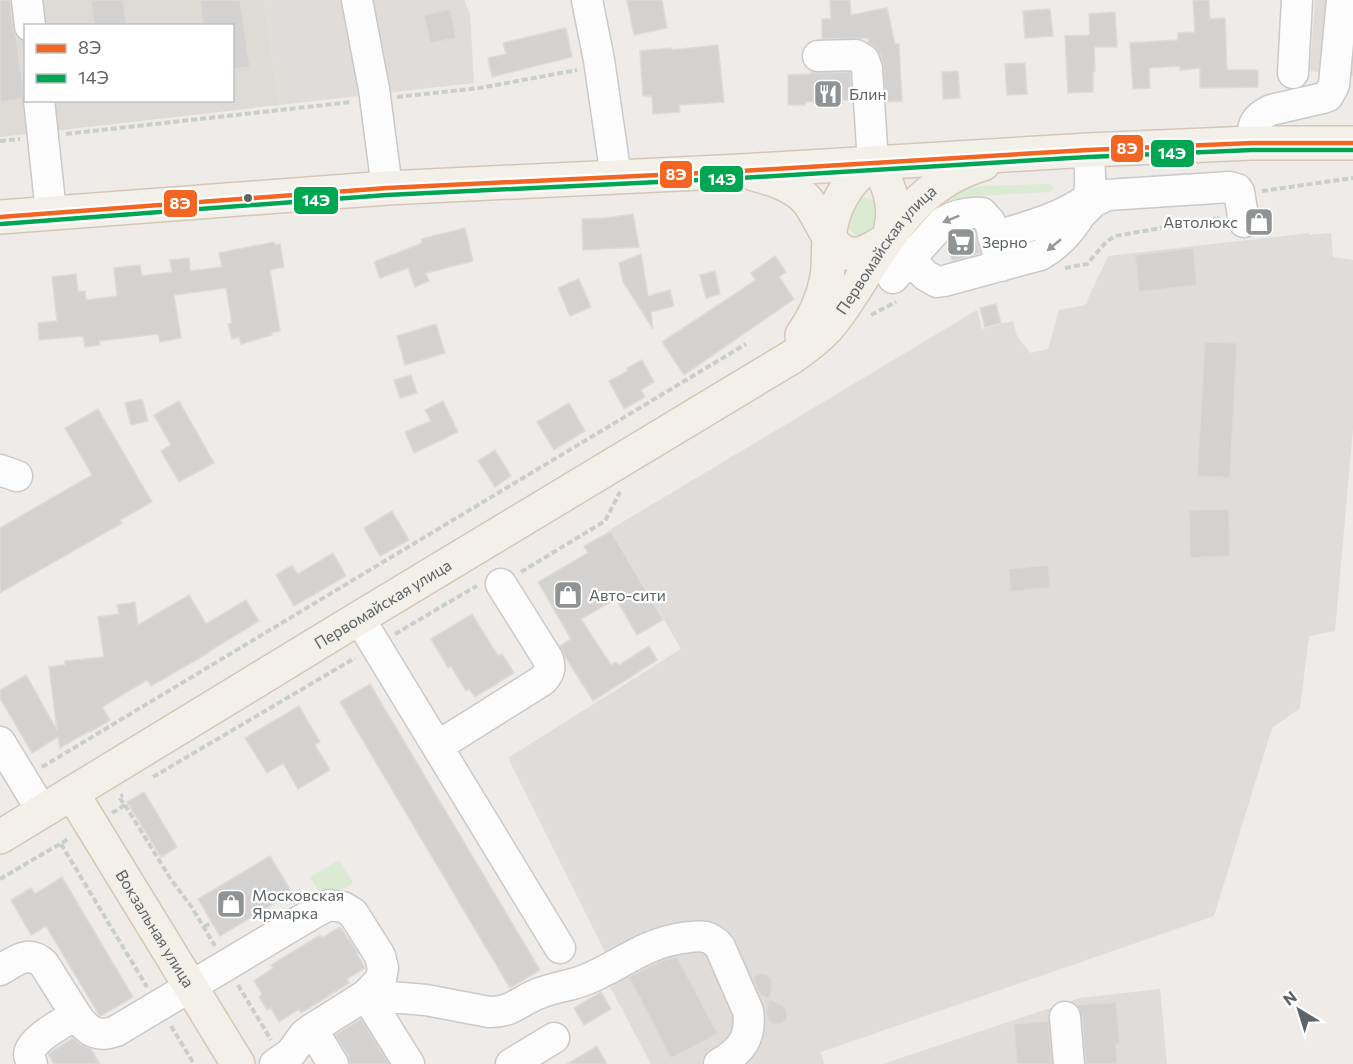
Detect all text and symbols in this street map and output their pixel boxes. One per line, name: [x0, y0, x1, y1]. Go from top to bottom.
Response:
legend: [24, 24, 234, 102]
text: 8Э: [78, 36, 101, 58]
text: 14Э: [78, 66, 109, 88]
restaurant icon: Блин: [812, 78, 844, 110]
place label: Блин: [849, 84, 887, 103]
line badge: 8Э: [1110, 134, 1144, 163]
text: 8Э: [1117, 138, 1137, 157]
line badge: 14Э: [1150, 139, 1195, 168]
text: 14Э: [1158, 143, 1186, 162]
line badge: 8Э: [659, 160, 693, 189]
text: 8Э: [666, 164, 686, 183]
line badge: 14Э: [699, 165, 744, 193]
text: 14Э: [708, 169, 736, 188]
street label: Первомайская улица: [831, 181, 940, 318]
line badge: 14Э: [293, 186, 339, 215]
line badge: 8Э: [163, 189, 198, 218]
text: 14Э: [302, 190, 330, 209]
unlabelled marker: [242, 192, 254, 204]
text: 8Э: [170, 193, 190, 212]
shop icon: Автолюкс: [1243, 206, 1275, 238]
place label: Автолюкс: [1163, 212, 1238, 231]
one-way arrow: [942, 215, 960, 225]
supermarket icon: Зерно: [945, 226, 977, 258]
place label: Зерно: [982, 232, 1028, 251]
one-way arrow: [1047, 238, 1062, 251]
street label: Первомайская улица: [310, 555, 454, 652]
shop icon: Авто-сити: [552, 579, 584, 611]
place label: Авто-сити: [589, 585, 666, 604]
street label: Вокзальная улица: [112, 866, 199, 991]
place label: Московская Ярмарка: [252, 885, 344, 922]
shop icon: Московская Ярмарка: [215, 888, 247, 920]
north arrow: [1269, 980, 1329, 1040]
text: N: [1279, 987, 1300, 1009]

